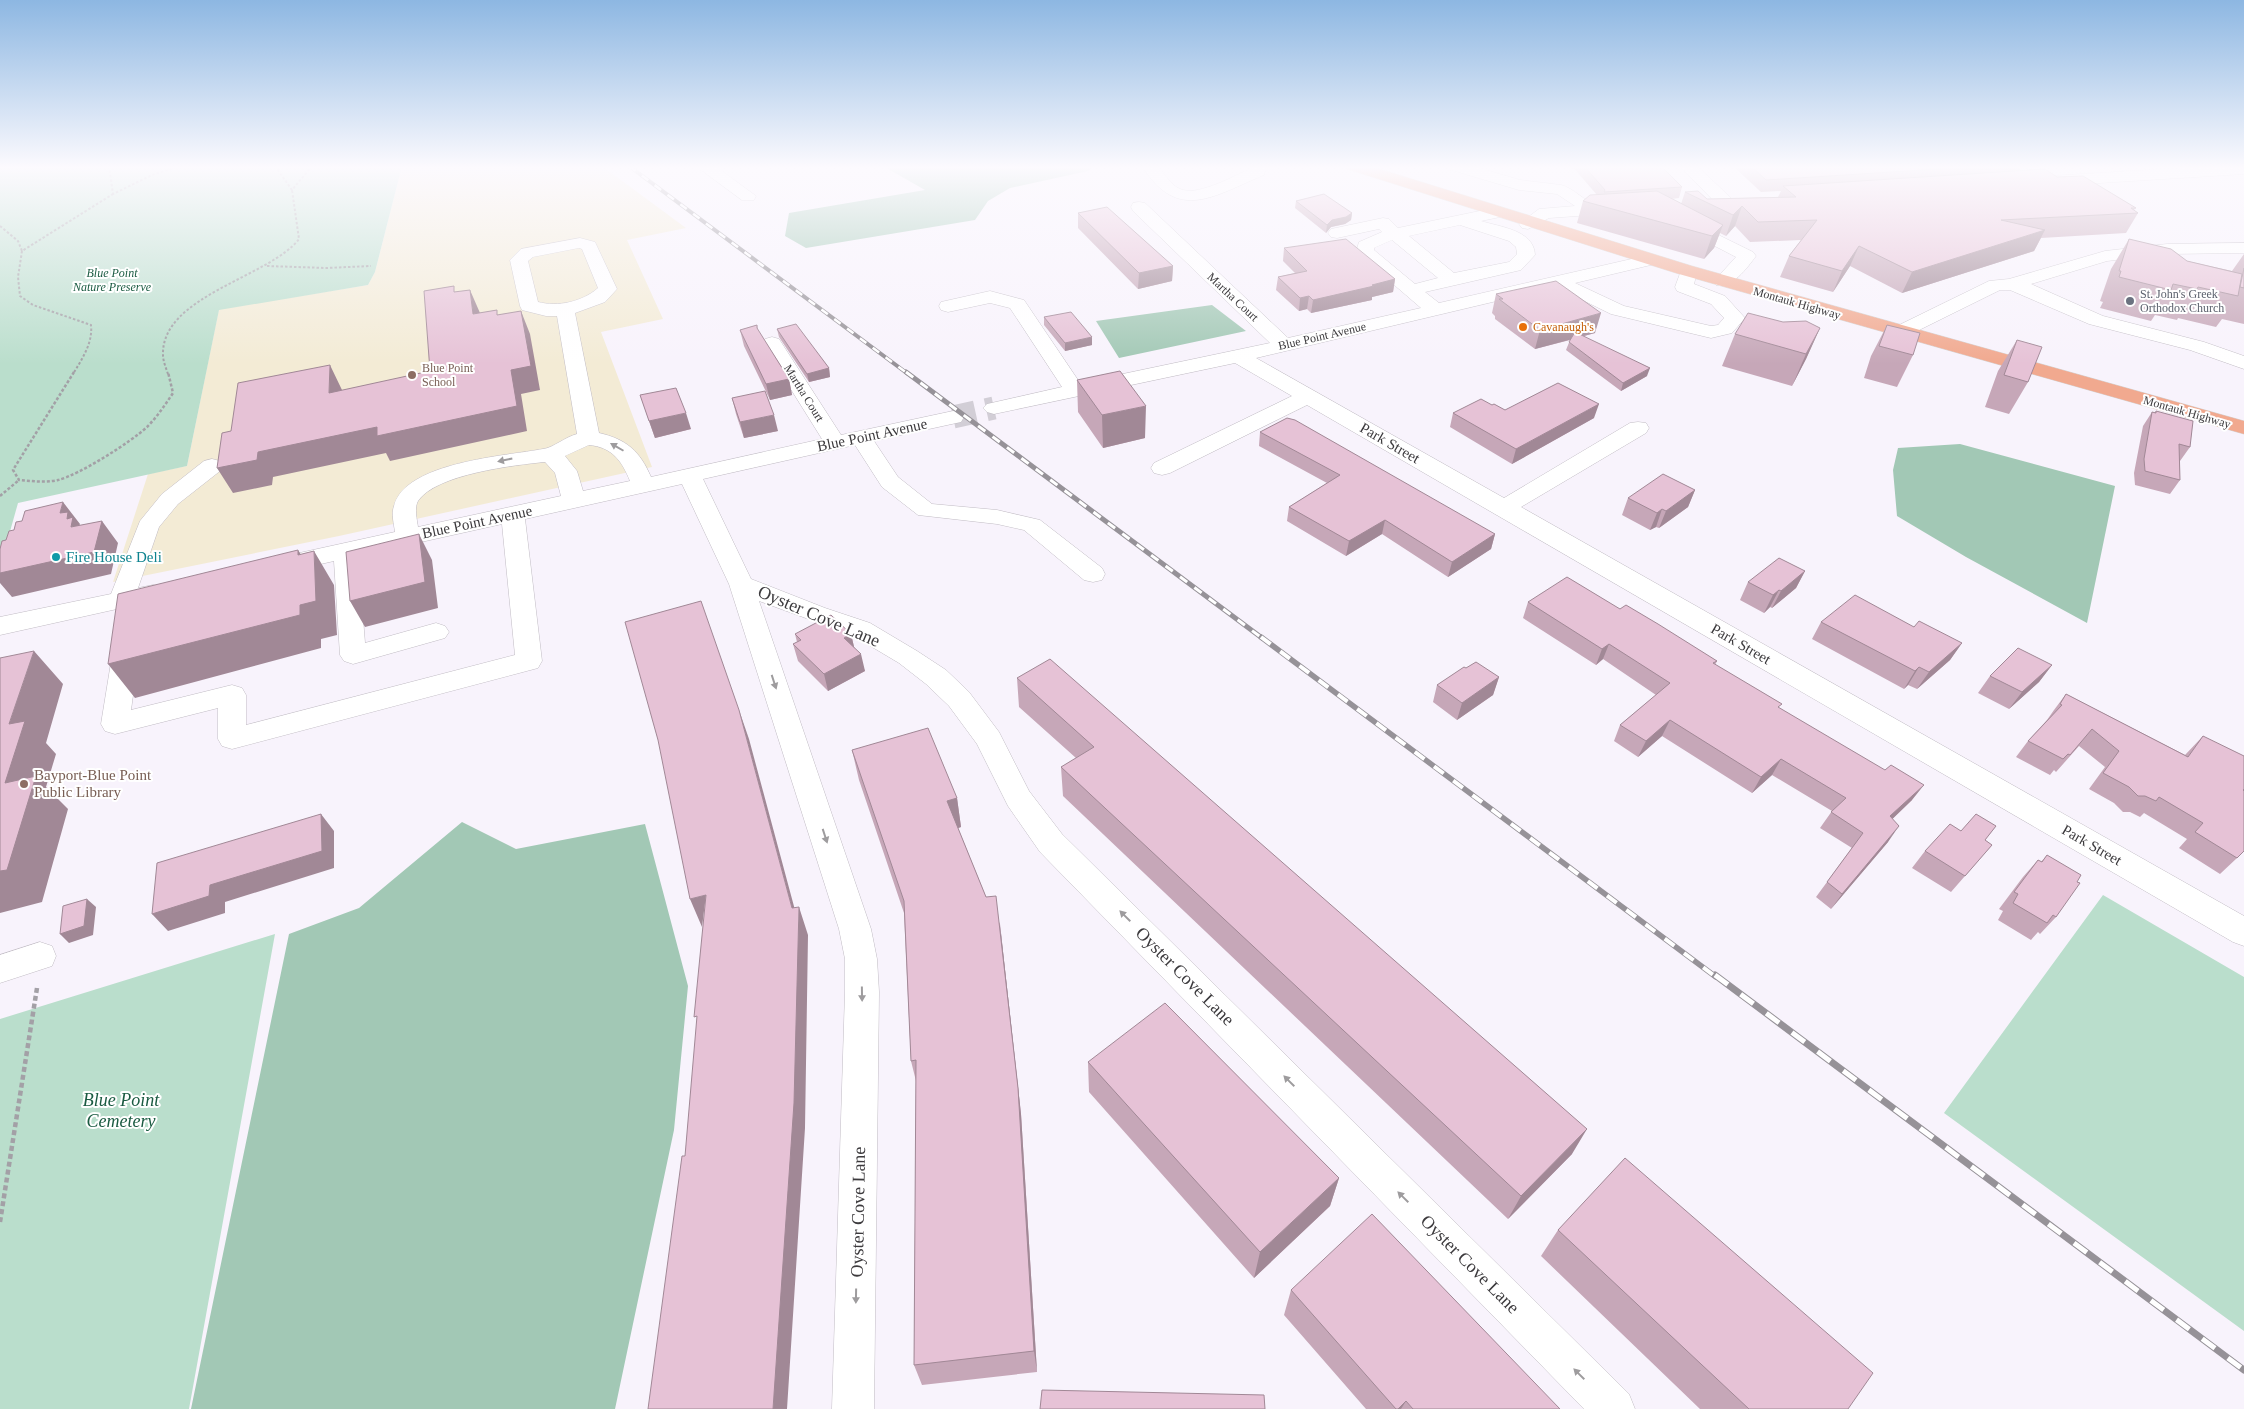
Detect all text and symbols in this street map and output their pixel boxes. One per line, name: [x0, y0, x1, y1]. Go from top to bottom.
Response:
park label: Blue Point Nature Preserve: [72, 266, 152, 294]
street label: Martha Court: [1204, 270, 1262, 325]
street label: Montauk Highway: [1752, 284, 1842, 322]
place label: St. John's Greek Orthodox Church: [2140, 287, 2224, 315]
marker: St. John's Greek Orthodox Church: [2124, 295, 2136, 307]
street label: Blue Point Avenue: [1277, 319, 1367, 353]
place label: Cavanaugh's: [1533, 320, 1594, 334]
marker: Cavanaugh's: [1517, 321, 1529, 333]
place label: Blue Point School: [422, 361, 474, 389]
street label: Martha Court: [781, 362, 828, 425]
marker: Blue Point School: [406, 369, 418, 381]
street label: Montauk Highway: [2142, 393, 2232, 431]
street label: Blue Point Avenue: [815, 415, 929, 454]
street label: Park Street: [1357, 420, 1423, 467]
one-way arrow: [610, 443, 623, 452]
one-way arrow: [497, 457, 513, 465]
street label: Blue Point Avenue: [420, 502, 534, 541]
place label: Fire House Deli: [66, 549, 162, 565]
marker: Fire House Deli: [50, 551, 62, 563]
street label: Oyster Cove Lane: [755, 581, 883, 651]
street label: Park Street: [1708, 621, 1774, 668]
one-way arrow: [770, 675, 778, 690]
place label: Bayport-Blue Point Public Library: [34, 767, 152, 800]
marker: Bayport-Blue Point Public Library: [18, 778, 30, 790]
street label: Park Street: [2059, 822, 2125, 869]
one-way arrow: [822, 829, 829, 844]
one-way arrow: [1119, 911, 1131, 923]
street label: Oyster Cove Lane: [1132, 923, 1238, 1029]
one-way arrow: [858, 986, 866, 1002]
one-way arrow: [1283, 1076, 1295, 1088]
park label: Blue Point Cemetery: [83, 1090, 160, 1131]
street label: Oyster Cove Lane: [847, 1146, 869, 1278]
one-way arrow: [1398, 1191, 1410, 1203]
street label: Oyster Cove Lane: [1417, 1211, 1523, 1317]
one-way arrow: [851, 1288, 859, 1304]
one-way arrow: [1574, 1369, 1586, 1381]

